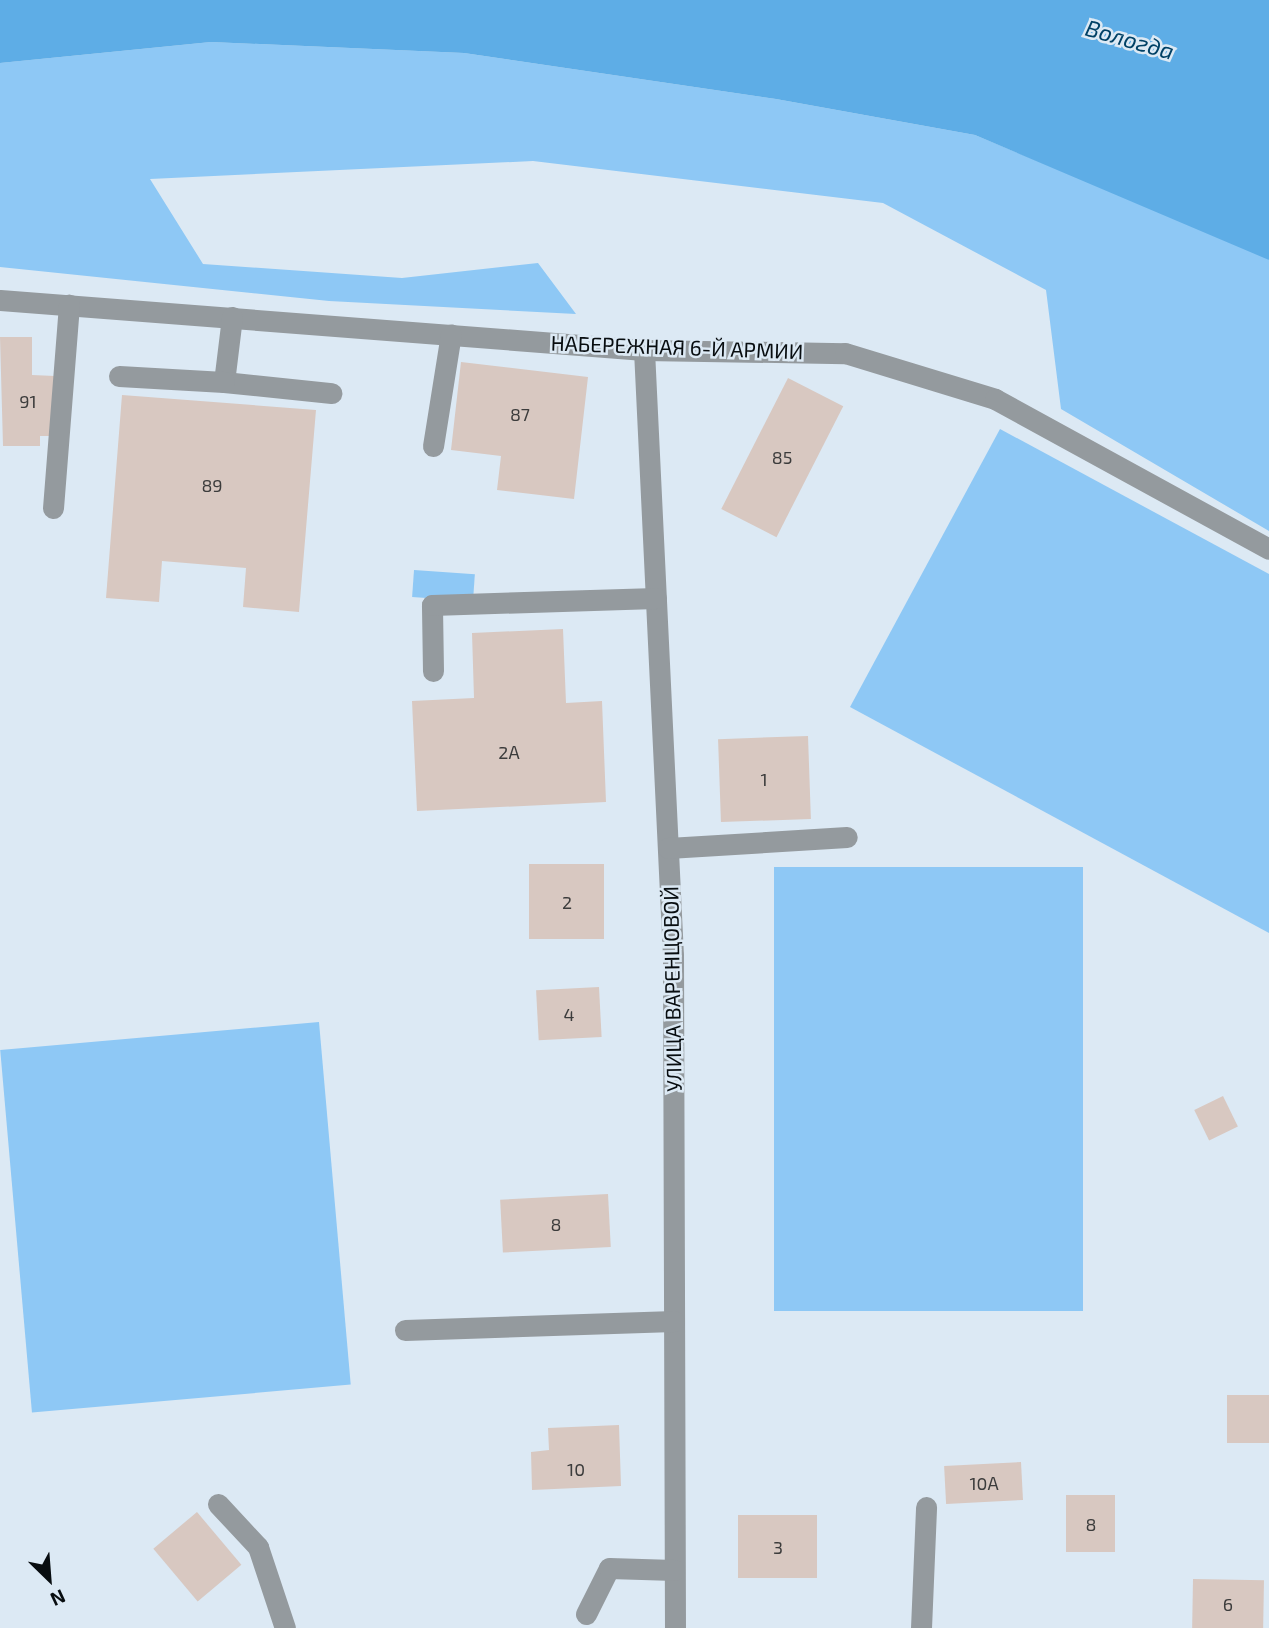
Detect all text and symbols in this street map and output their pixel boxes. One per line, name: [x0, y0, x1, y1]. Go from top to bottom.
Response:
water label: Вологда: [1082, 13, 1178, 65]
street label: НАБЕРЕЖНАЯ 6-Й АРМИИ: [550, 330, 804, 364]
house number: 91: [19, 390, 37, 412]
house number: 87: [510, 403, 530, 425]
house number: 85: [772, 446, 792, 468]
house number: 89: [201, 474, 223, 496]
house number: 2А: [498, 741, 520, 763]
house number: 1: [760, 768, 768, 790]
street label: УЛИЦА ВАРЕНЦОВОЙ: [658, 886, 686, 1092]
house number: 2: [562, 891, 572, 913]
house number: 4: [563, 1003, 575, 1025]
house number: 8: [551, 1213, 561, 1235]
house number: 10: [567, 1458, 585, 1480]
house number: 10А: [969, 1472, 999, 1494]
house number: 8: [1086, 1513, 1096, 1535]
house number: 3: [773, 1536, 783, 1558]
north arrow: [14, 1544, 84, 1614]
text: N: [47, 1585, 69, 1612]
house number: 6: [1223, 1593, 1233, 1615]

